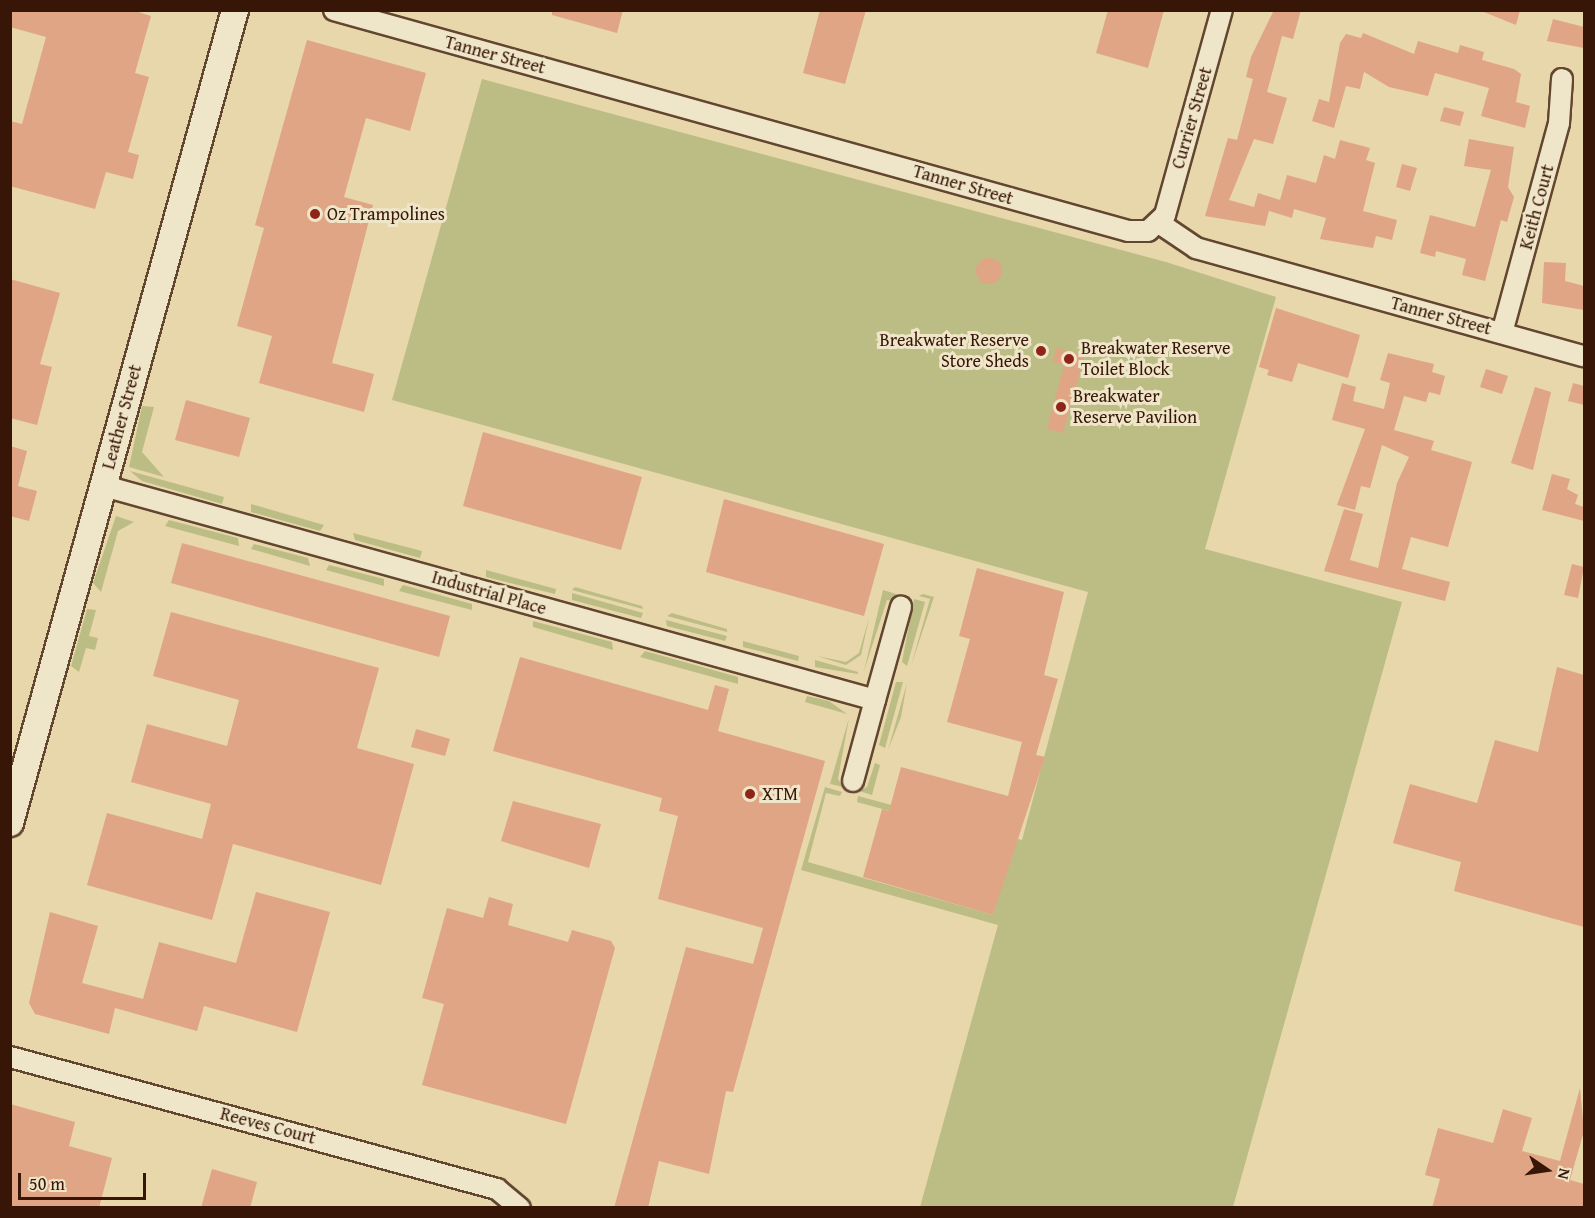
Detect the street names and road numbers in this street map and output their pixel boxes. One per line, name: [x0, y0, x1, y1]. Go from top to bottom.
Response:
street label: Tanner Street: [442, 31, 548, 79]
street label: Currier Street: [1167, 65, 1217, 171]
street label: Tanner Street: [910, 160, 1016, 210]
street label: Keith Court: [1515, 162, 1559, 252]
street label: Tanner Street: [1388, 292, 1494, 340]
street label: Leather Street: [98, 362, 146, 472]
street label: Industrial Place: [429, 566, 549, 620]
street label: Reeves Court: [218, 1103, 318, 1149]

